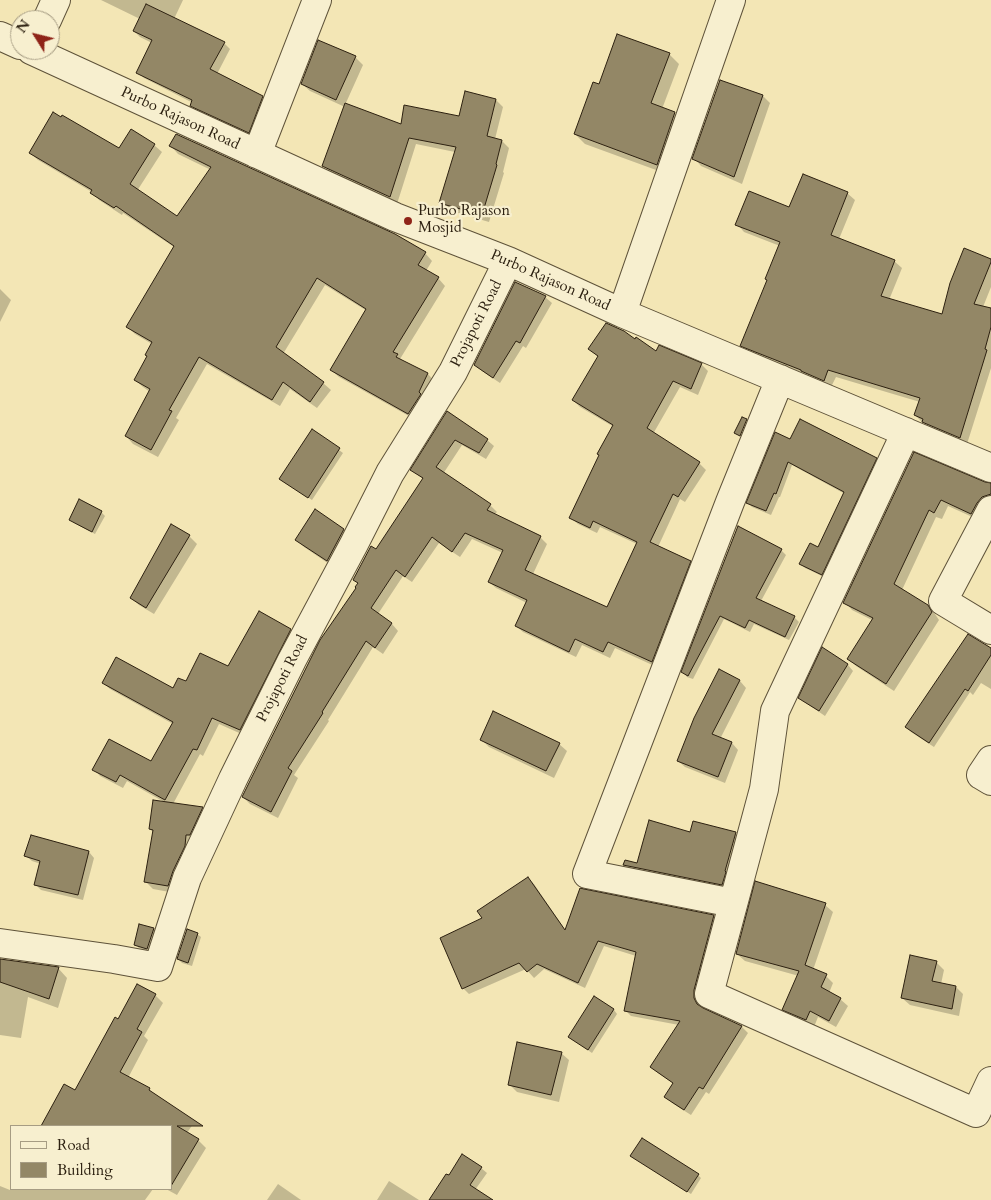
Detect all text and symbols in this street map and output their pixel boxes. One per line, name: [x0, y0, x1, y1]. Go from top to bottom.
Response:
north arrow: [10, 10, 60, 60]
text: N: [12, 16, 35, 37]
street label: Purbo Rajason Road: [118, 84, 242, 154]
place label: Purbo Rajason Mosjid: [418, 203, 510, 238]
marker: Purbo Rajason Mosjid: [402, 215, 414, 227]
street label: Purbo Rajason Road: [487, 247, 613, 315]
street label: Projapoti Road: [447, 278, 507, 370]
street label: Projapoti Road: [253, 633, 313, 725]
legend: [10, 1125, 172, 1190]
text: Road: [57, 1135, 90, 1155]
text: Building: [57, 1160, 113, 1180]

